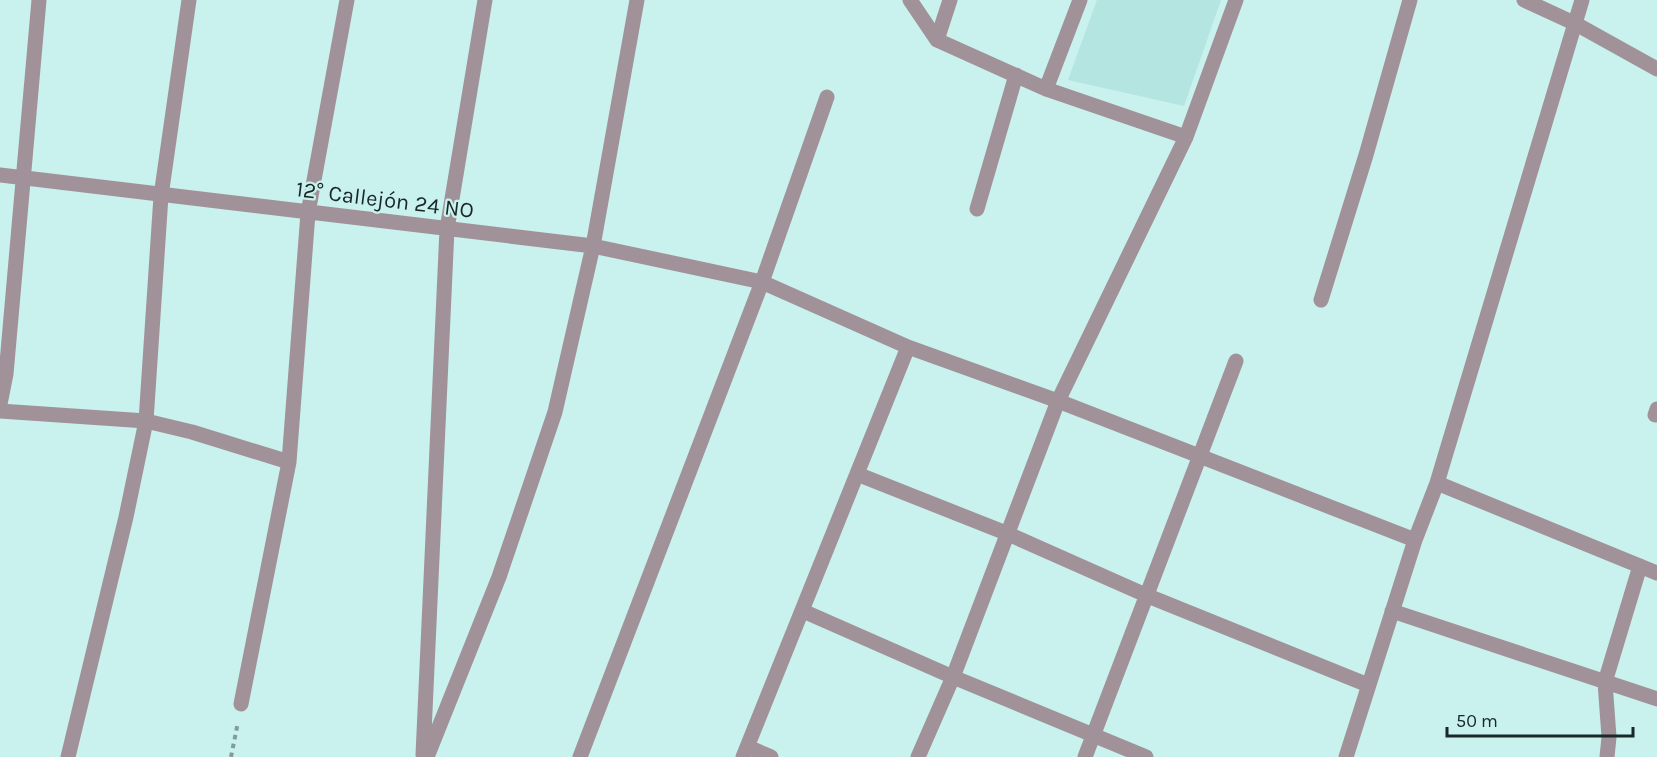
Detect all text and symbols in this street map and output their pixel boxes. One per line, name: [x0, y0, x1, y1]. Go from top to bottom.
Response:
street label: 12° Callejón 24 NO: [295, 176, 475, 224]
scale bar: [1447, 700, 1633, 738]
text: 50 m: [1456, 710, 1498, 732]

